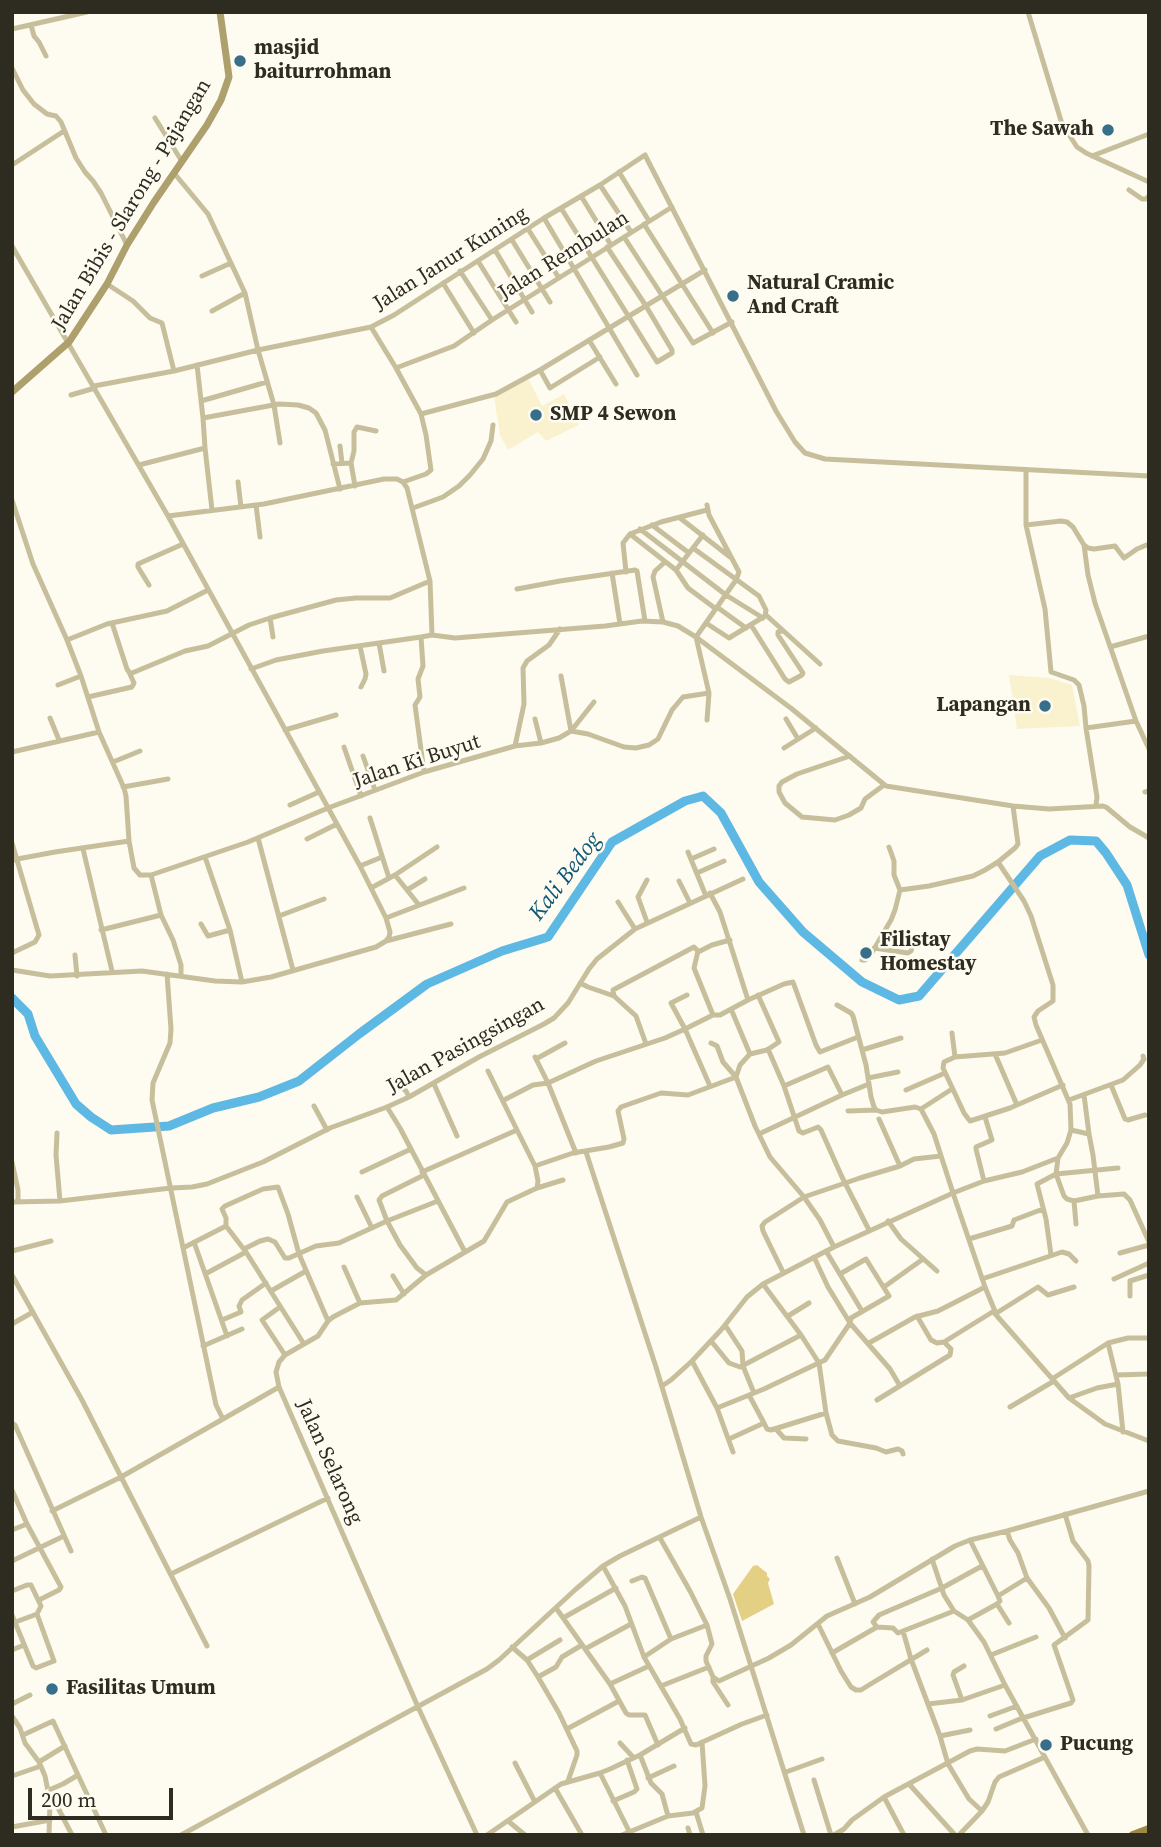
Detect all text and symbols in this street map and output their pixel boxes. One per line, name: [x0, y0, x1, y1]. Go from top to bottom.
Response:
place label: masjid baiturrohman: [254, 36, 391, 86]
marker: masjid baiturrohman: [232, 53, 248, 69]
street label: Jalan Bibis - Slarong - Pajangan: [47, 75, 217, 335]
place label: The Sawah: [990, 117, 1094, 143]
marker: The Sawah: [1100, 122, 1116, 138]
street label: Jalan Janur Kuning: [369, 201, 533, 317]
street label: Jalan Rembulan: [494, 206, 634, 306]
place label: Natural Cramic And Craft: [747, 271, 894, 321]
marker: Natural Cramic And Craft: [725, 288, 741, 304]
place label: SMP 4 Sewon: [550, 402, 676, 428]
marker: SMP 4 Sewon: [528, 407, 544, 423]
place label: Lapangan: [936, 693, 1031, 719]
marker: Lapangan: [1037, 698, 1053, 714]
street label: Jalan Ki Buyut: [350, 730, 484, 794]
water label: Kali Bedog: [524, 827, 608, 927]
place label: Filistay Homestay: [880, 928, 976, 978]
marker: Filistay Homestay: [858, 945, 874, 961]
street label: Jalan Pasingsingan: [383, 992, 549, 1100]
street label: Jalan Selarong: [290, 1396, 368, 1528]
place label: Fasilitas Umum: [66, 1676, 216, 1702]
marker: Fasilitas Umum: [44, 1681, 60, 1697]
place label: Pucung: [1060, 1732, 1133, 1758]
marker: Pucung: [1038, 1737, 1054, 1753]
scale bar: [32, 1773, 177, 1817]
text: 200 m: [41, 1785, 96, 1814]

